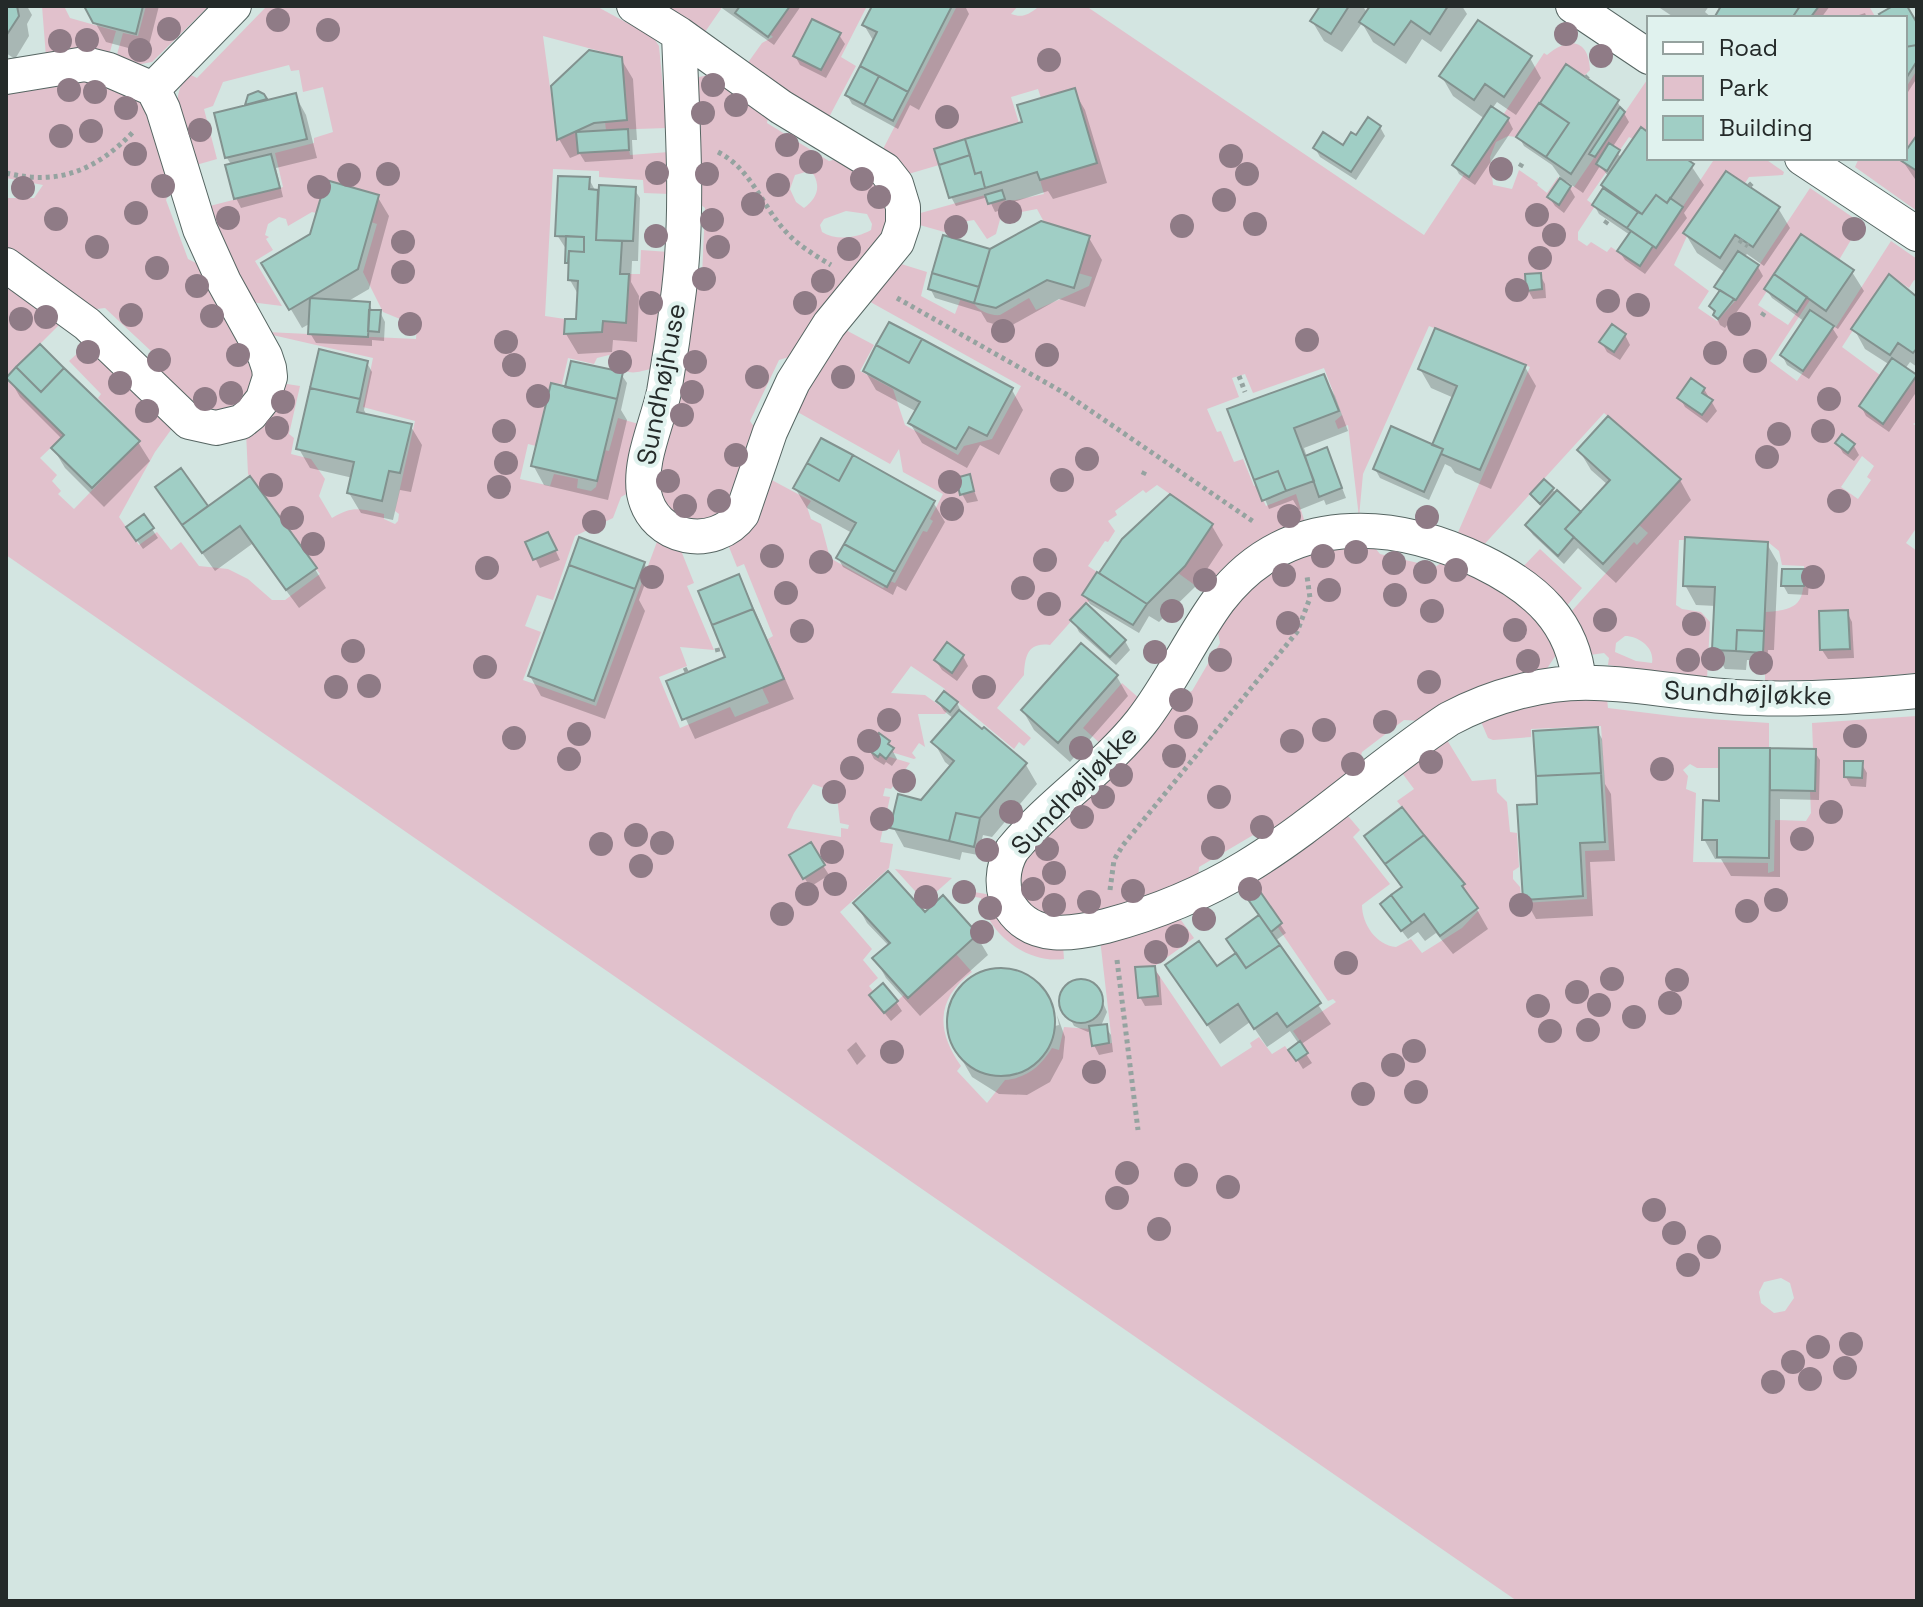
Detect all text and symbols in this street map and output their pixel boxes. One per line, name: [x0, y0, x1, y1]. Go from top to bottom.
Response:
legend: [1647, 16, 1907, 160]
text: Road: [1719, 32, 1778, 63]
text: Park: [1719, 72, 1769, 103]
text: Building: [1719, 112, 1813, 143]
street label: Sundhøjhuse: [629, 300, 693, 468]
street label: Sundhøjløkke: [1663, 673, 1833, 713]
street label: Sundhøjløkke: [1003, 718, 1145, 862]

